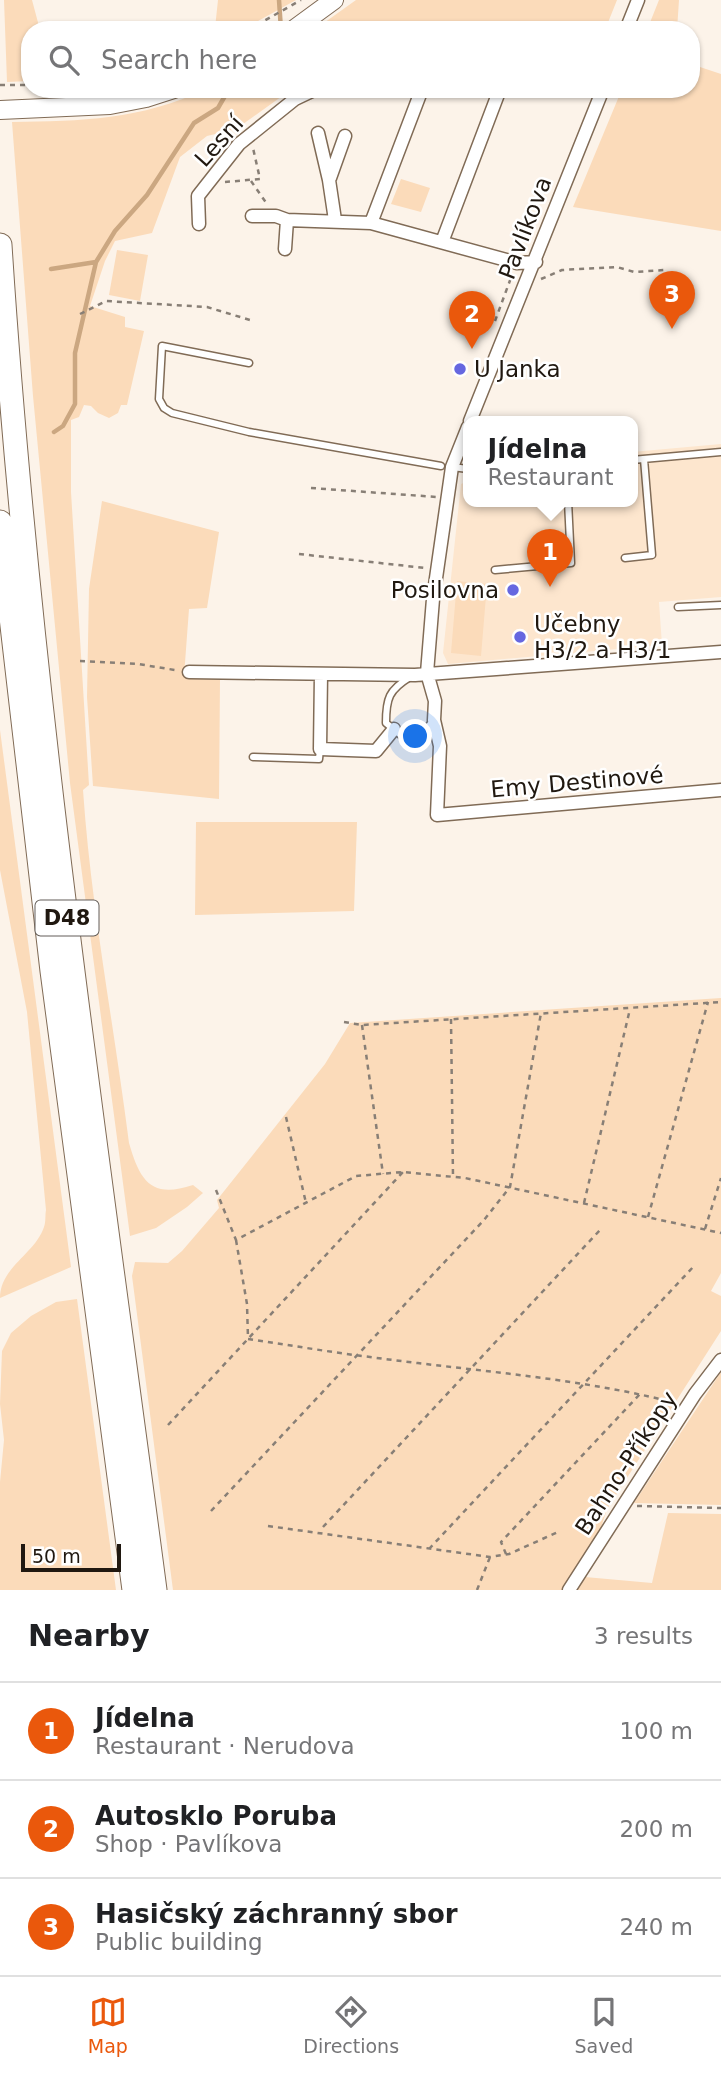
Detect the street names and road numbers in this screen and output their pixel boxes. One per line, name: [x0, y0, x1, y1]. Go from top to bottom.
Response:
street label: Lesní: [189, 110, 249, 172]
street label: Pavlíkova: [494, 173, 556, 283]
street label: Emy Destinové: [489, 761, 665, 803]
road number: D48: [36, 900, 98, 936]
street label: Bahno-Příkopy: [570, 1386, 682, 1540]

